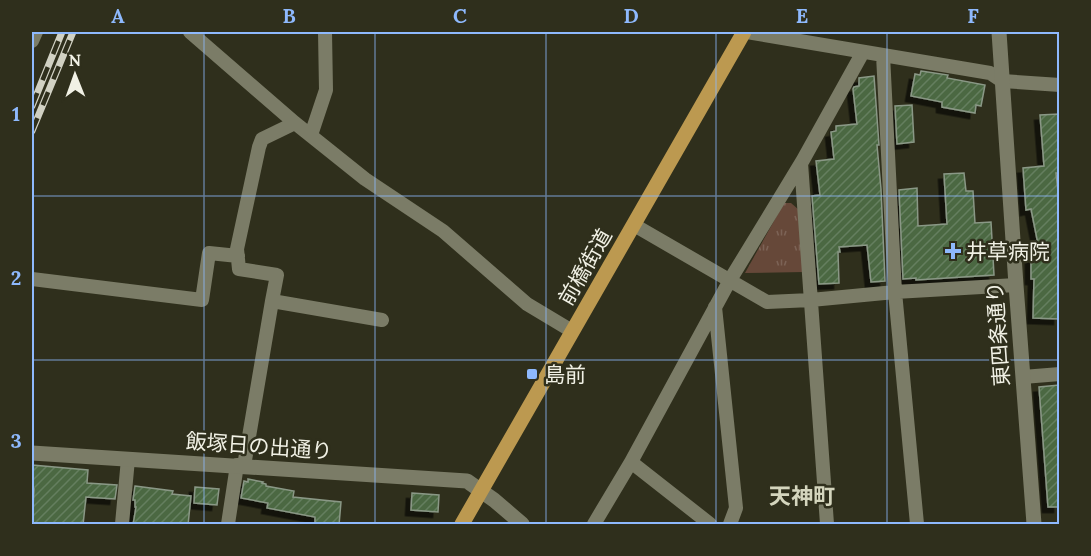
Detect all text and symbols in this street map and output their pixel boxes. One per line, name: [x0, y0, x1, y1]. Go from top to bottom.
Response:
text: A: [111, 3, 125, 28]
text: B: [282, 3, 296, 28]
text: C: [453, 3, 467, 28]
text: D: [623, 3, 639, 28]
text: E: [796, 3, 808, 28]
text: F: [967, 3, 979, 28]
north arrow: [45, 45, 105, 105]
text: N: [68, 50, 81, 70]
text: 1: [12, 101, 20, 126]
street label: 前橋街道: [552, 224, 618, 310]
place label: 井草病院: [966, 238, 1050, 265]
marker: 井草病院: [944, 242, 962, 260]
text: 2: [11, 265, 21, 290]
street label: 東四条通り: [981, 281, 1015, 387]
place label: 島前: [544, 361, 586, 388]
marker: 島前: [525, 367, 539, 381]
street label: 飯塚日の出通り: [185, 427, 333, 465]
text: 3: [10, 428, 22, 453]
district label: 天神町: [769, 482, 835, 510]

